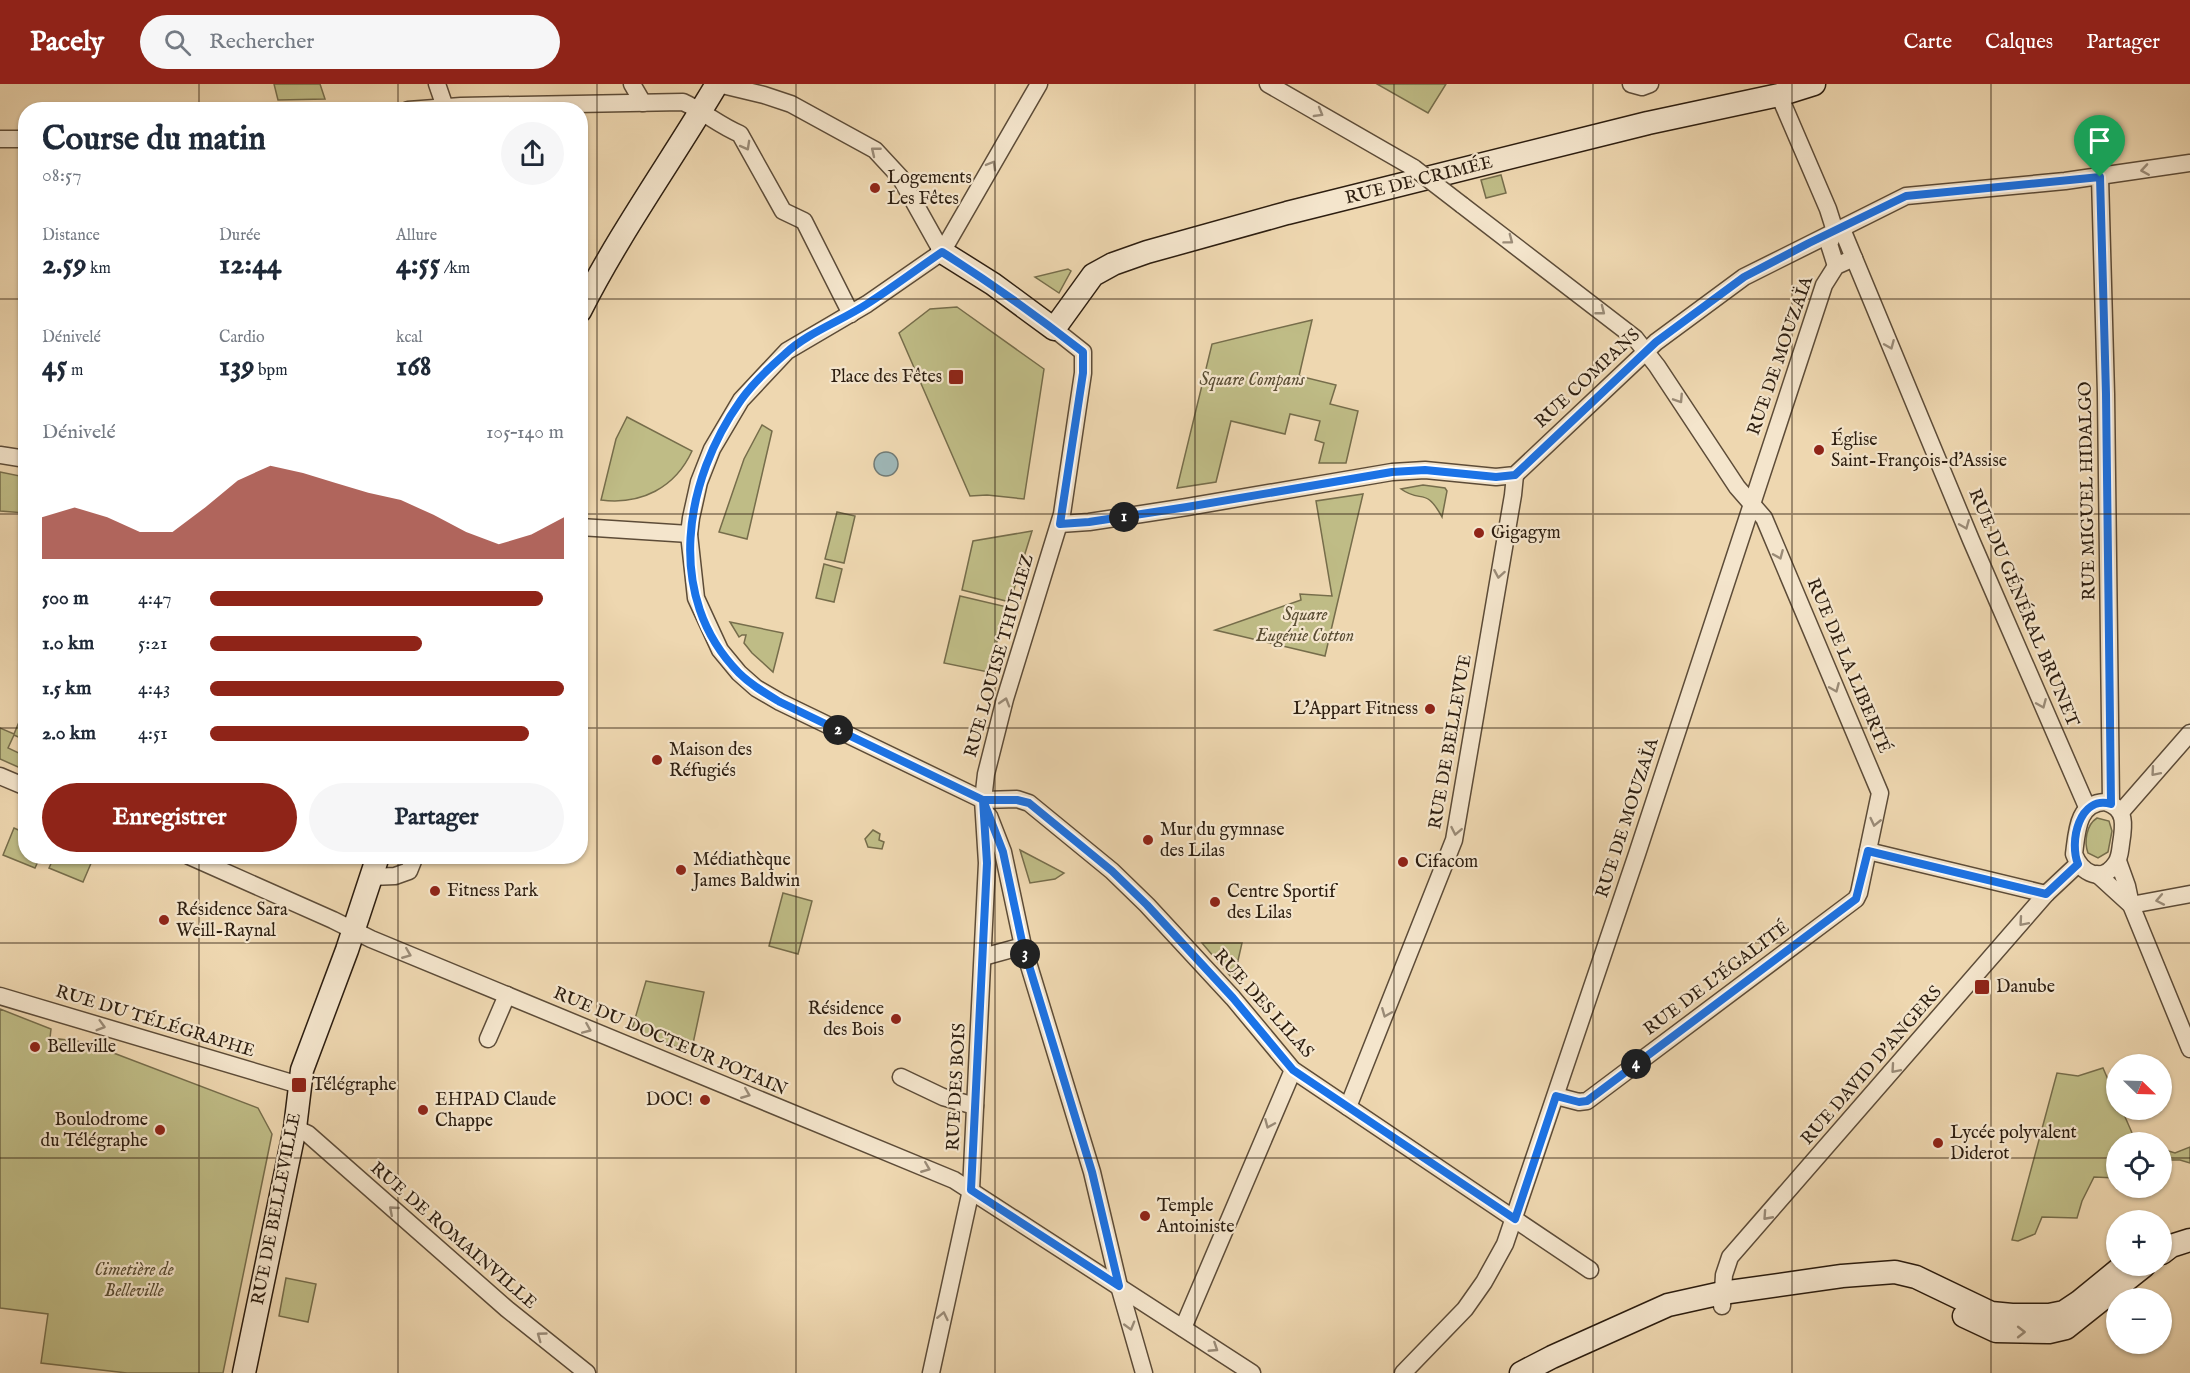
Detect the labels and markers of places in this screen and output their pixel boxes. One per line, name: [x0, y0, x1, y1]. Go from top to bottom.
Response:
pin: [2074, 115, 2125, 177]
place label: Logements Les Fêtes: [887, 167, 972, 211]
marker: Logements Les Fêtes: [868, 181, 882, 195]
place label: Place des Fêtes: [831, 366, 942, 389]
marker: Place des Fêtes: [947, 368, 965, 386]
place label: Église Saint-François-d'Assise: [1831, 427, 2007, 473]
marker: Église Saint-François-d'Assise: [1812, 443, 1826, 457]
pin: 1: [1109, 502, 1139, 532]
place label: Gigagym: [1491, 522, 1561, 545]
marker: Gigagym: [1472, 526, 1486, 540]
place label: L'Appart Fitness: [1293, 698, 1418, 721]
marker: L'Appart Fitness: [1423, 702, 1437, 716]
pin: 2: [823, 715, 853, 745]
place label: Maison des Réfugiés: [669, 739, 752, 783]
marker: Maison des Réfugiés: [650, 753, 664, 767]
place label: Mur du gymnase des Lilas: [1160, 819, 1285, 863]
marker: Mur du gymnase des Lilas: [1141, 833, 1155, 847]
place label: Médiathèque James Baldwin: [691, 849, 801, 893]
place label: Cifacom: [1415, 851, 1478, 874]
marker: Cifacom: [1396, 855, 1410, 869]
marker: Médiathèque James Baldwin: [674, 863, 688, 877]
place label: Fitness Park: [447, 880, 538, 903]
place label: Centre Sportif des Lilas: [1227, 881, 1339, 925]
marker: Fitness Park: [428, 884, 442, 898]
marker: Centre Sportif des Lilas: [1208, 895, 1222, 909]
place label: Résidence Sara Weill-Raynal: [176, 899, 288, 943]
marker: Résidence Sara Weill-Raynal: [157, 913, 171, 927]
pin: 3: [1010, 939, 1040, 969]
place label: Danube: [1996, 976, 2055, 999]
marker: Danube: [1973, 978, 1991, 996]
place label: Résidence des Bois: [808, 998, 884, 1042]
marker: Résidence des Bois: [889, 1012, 903, 1026]
place label: Belleville: [47, 1036, 116, 1059]
marker: Belleville: [28, 1040, 42, 1054]
pin: 4: [1621, 1049, 1651, 1079]
place label: Télégraphe: [312, 1074, 397, 1097]
marker: Télégraphe: [290, 1076, 308, 1094]
place label: EHPAD Claude Chappe: [435, 1089, 556, 1133]
place label: DOC!: [646, 1089, 693, 1112]
marker: DOC!: [698, 1093, 712, 1107]
marker: EHPAD Claude Chappe: [416, 1103, 430, 1117]
place label: Boulodrome du Télégraphe: [41, 1109, 148, 1153]
place label: Lycée polyvalent Diderot: [1950, 1122, 2077, 1166]
marker: Boulodrome du Télégraphe: [153, 1123, 167, 1137]
marker: Lycée polyvalent Diderot: [1931, 1136, 1945, 1150]
place label: Temple Antoiniste: [1156, 1195, 1234, 1239]
marker: Temple Antoiniste: [1138, 1209, 1152, 1223]

